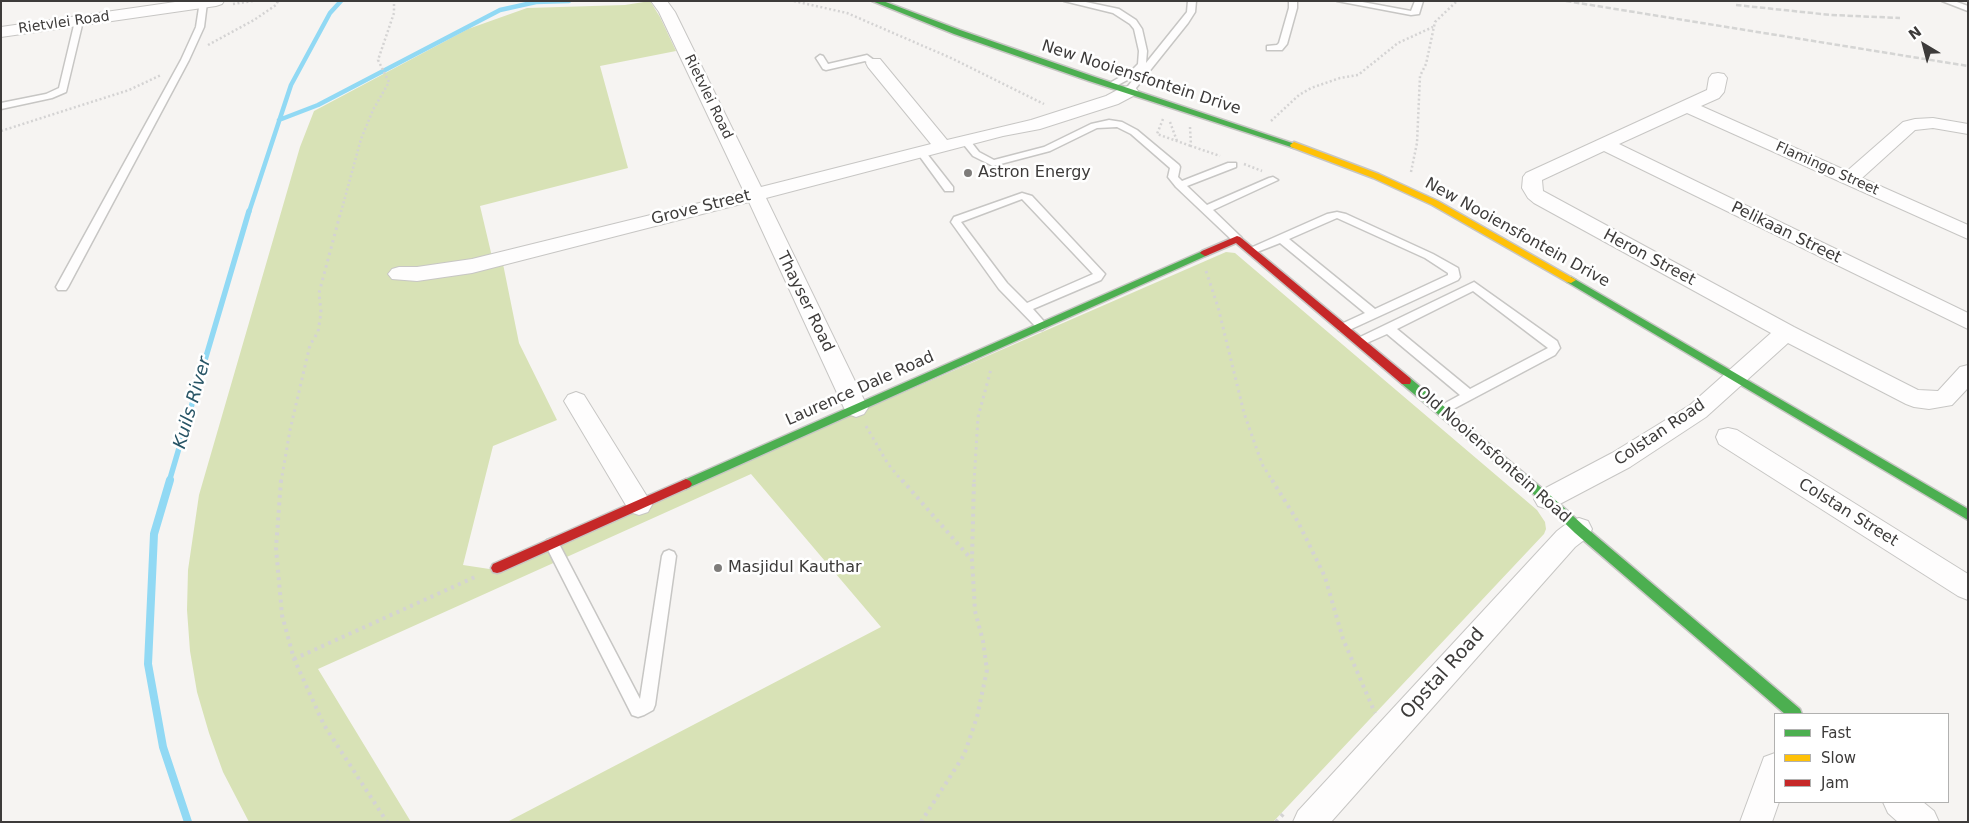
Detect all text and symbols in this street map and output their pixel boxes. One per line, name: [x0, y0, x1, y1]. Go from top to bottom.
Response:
street label: Rietvlei Road: [17, 8, 111, 38]
north arrow: [1899, 20, 1949, 70]
text: N: [1905, 23, 1924, 43]
street label: New Nooiensfontein Drive: [1039, 37, 1243, 119]
street label: Rietvlei Road: [680, 52, 736, 142]
street label: Flamingo Street: [1773, 139, 1881, 199]
place label: Astron Energy: [978, 163, 1091, 183]
marker: Astron Energy: [962, 167, 974, 179]
street label: New Nooiensfontein Drive: [1421, 174, 1613, 292]
street label: Grove Street: [649, 186, 753, 230]
street label: Pelikaan Street: [1728, 198, 1844, 268]
street label: Heron Street: [1600, 226, 1698, 290]
street label: Thayser Road: [772, 249, 838, 355]
street label: Laurence Dale Road: [783, 348, 937, 430]
water label: Kuils River: [170, 355, 216, 451]
street label: Old Nooiensfontein Road: [1412, 383, 1574, 527]
street label: Colstan Road: [1611, 396, 1709, 470]
street label: Colstan Street: [1795, 475, 1901, 551]
place label: Masjidul Kauthar: [728, 558, 862, 578]
marker: Masjidul Kauthar: [712, 562, 724, 574]
street label: Opstal Road: [1396, 624, 1490, 724]
legend: [1774, 713, 1949, 803]
text: Fast: [1821, 724, 1851, 742]
text: Slow: [1821, 749, 1856, 767]
text: Jam: [1821, 774, 1849, 792]

